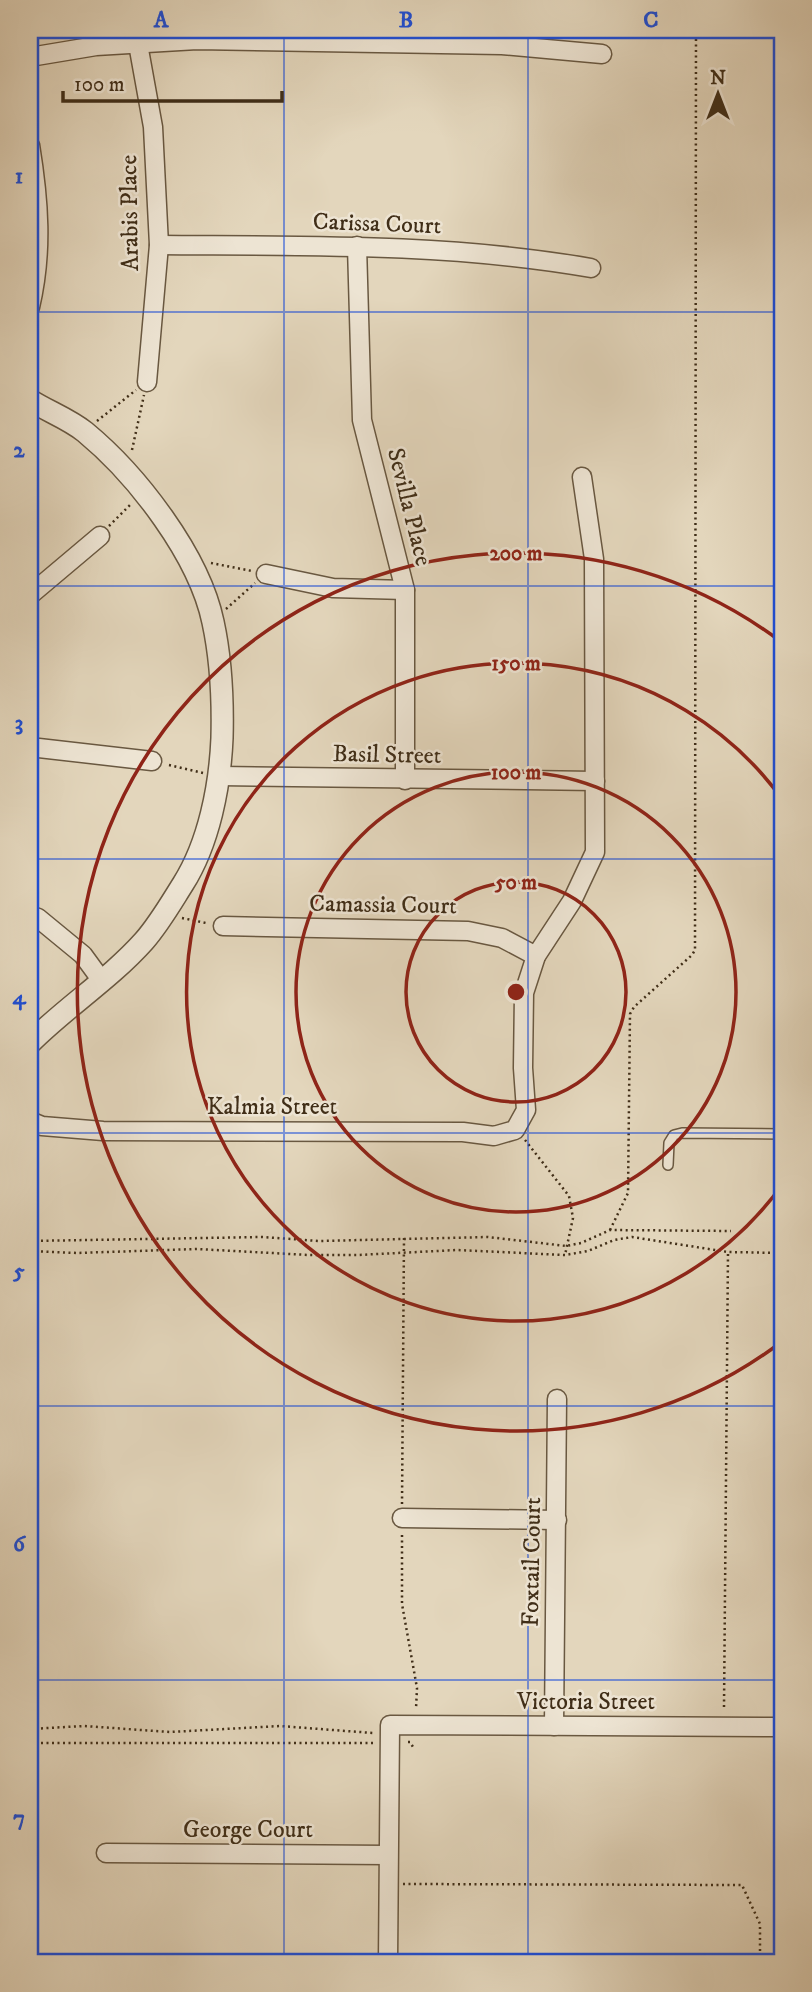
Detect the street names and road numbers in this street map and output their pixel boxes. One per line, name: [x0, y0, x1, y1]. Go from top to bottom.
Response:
street label: Arabis Place: [114, 154, 146, 272]
street label: Carissa Court: [312, 207, 442, 241]
street label: Sevilla Place: [380, 445, 438, 569]
street label: Basil Street: [332, 739, 442, 771]
street label: Camassia Court: [309, 889, 457, 921]
street label: Kalmia Street: [207, 1092, 338, 1122]
street label: Foxtail Court: [516, 1497, 548, 1627]
street label: Victoria Street: [516, 1687, 655, 1717]
street label: George Court: [183, 1815, 313, 1845]

